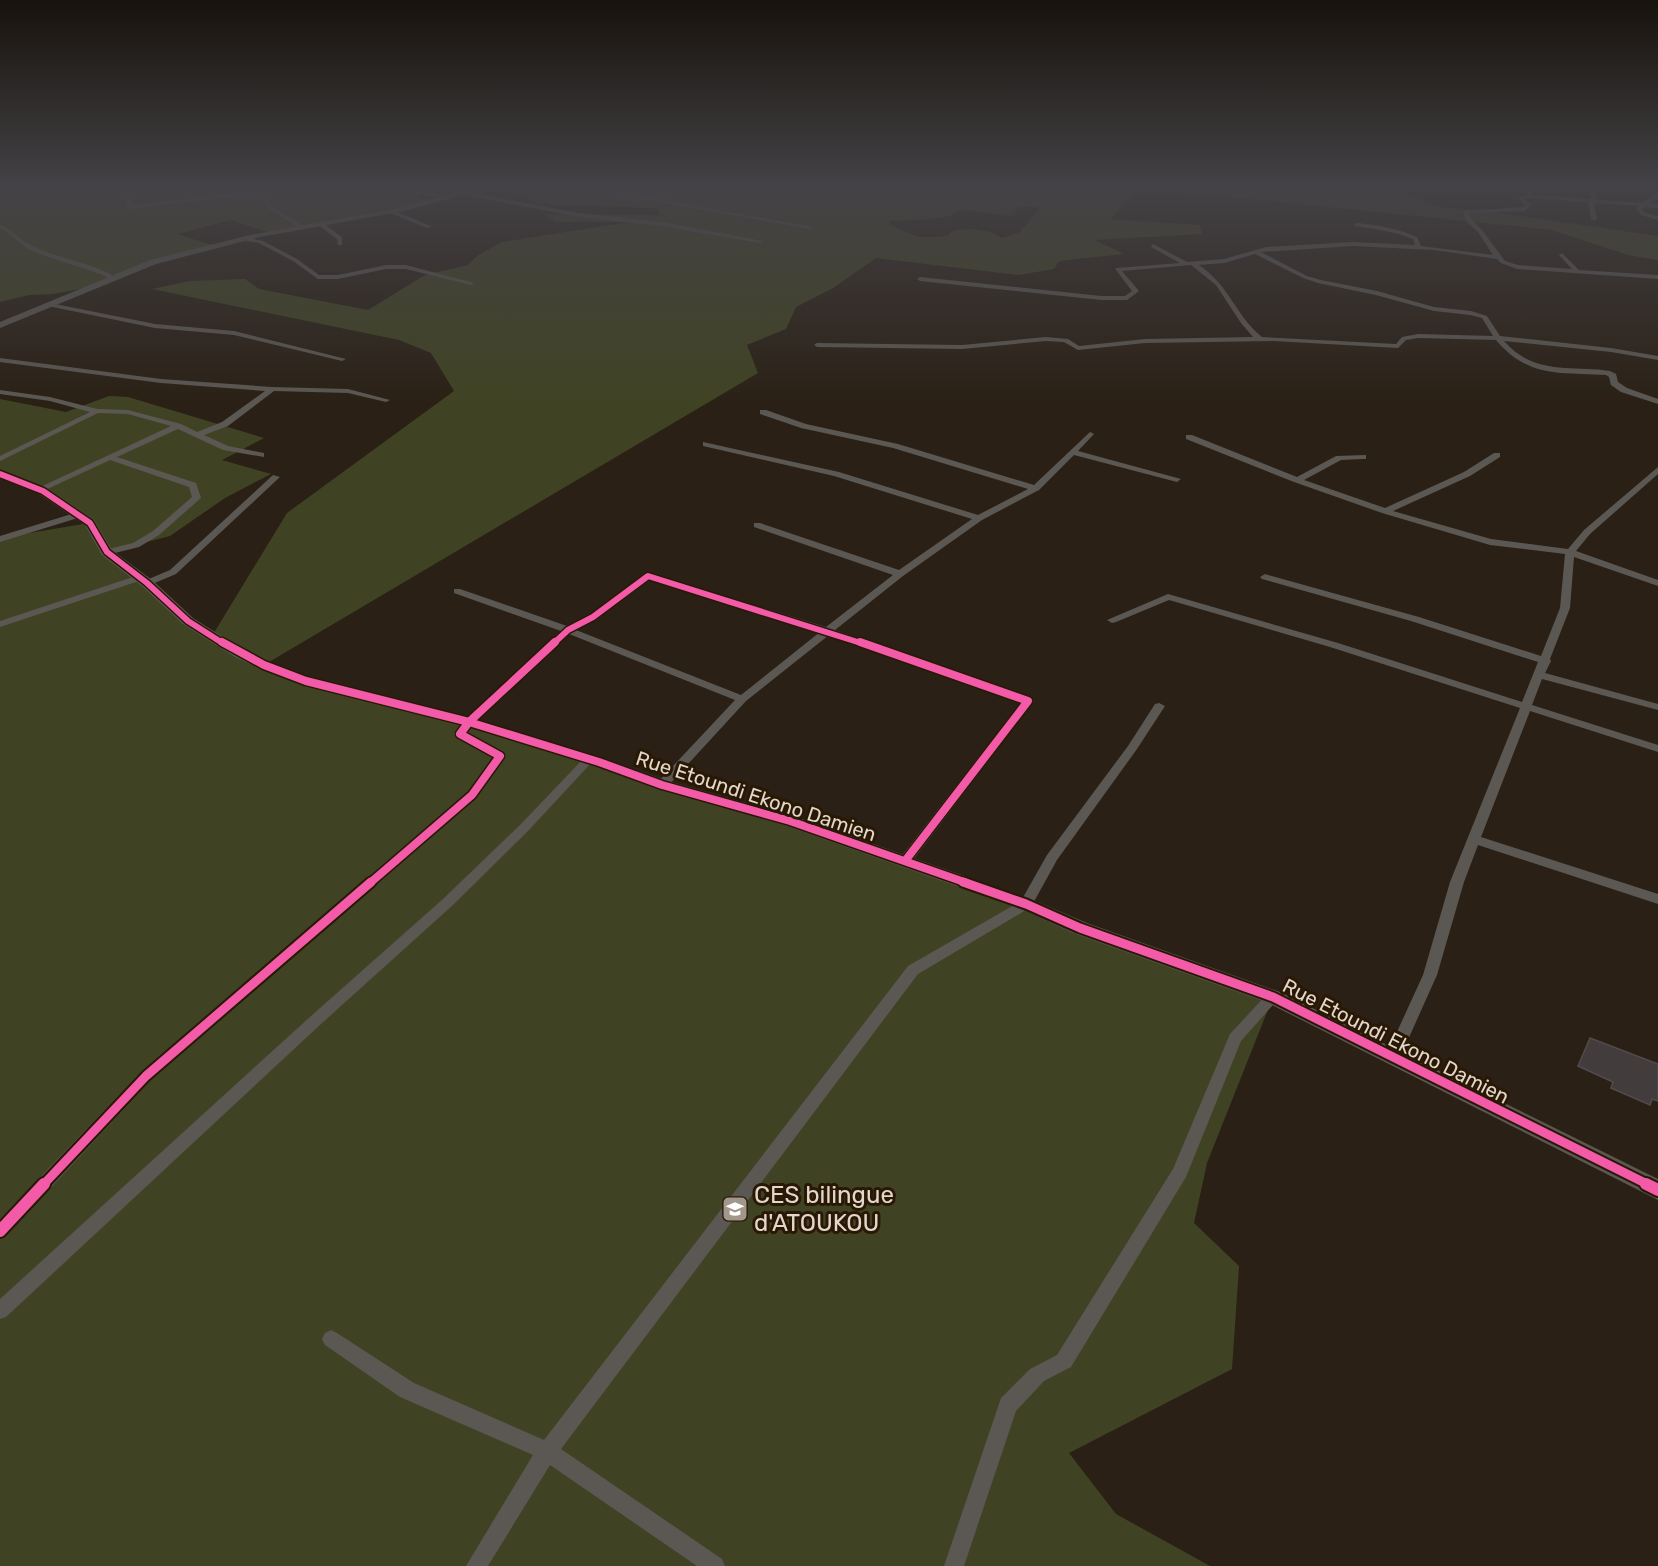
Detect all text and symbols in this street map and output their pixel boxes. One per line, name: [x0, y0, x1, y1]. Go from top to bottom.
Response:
street label: Rue Etoundi Ekono Damien: [633, 746, 879, 846]
street label: Rue Etoundi Ekono Damien: [1279, 973, 1513, 1109]
place label: CES bilingue d'ATOUKOU: [754, 1181, 894, 1237]
school or university icon: CES bilingue d'ATOUKOU: [720, 1194, 750, 1224]

